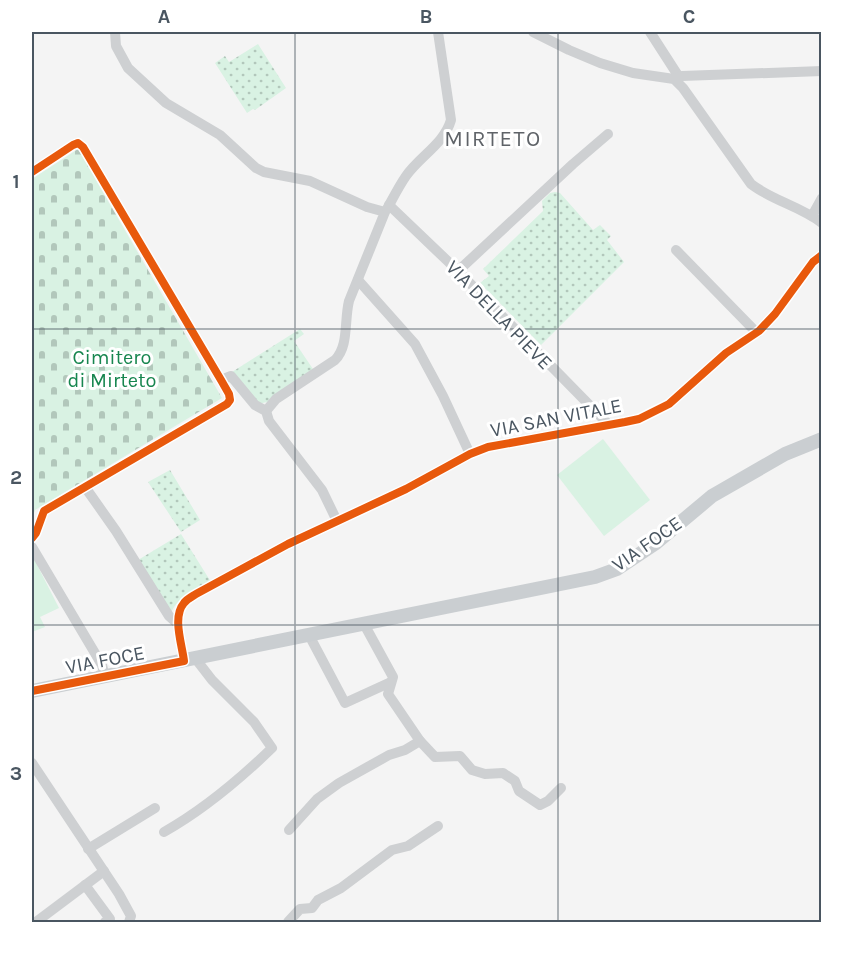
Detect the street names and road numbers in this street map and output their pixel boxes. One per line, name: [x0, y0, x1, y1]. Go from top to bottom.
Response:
street label: VIA DELLA PIEVE: [441, 256, 557, 374]
street label: VIA SAN VITALE: [488, 394, 624, 442]
street label: VIA FOCE: [608, 512, 686, 576]
street label: VIA FOCE: [64, 641, 146, 679]

